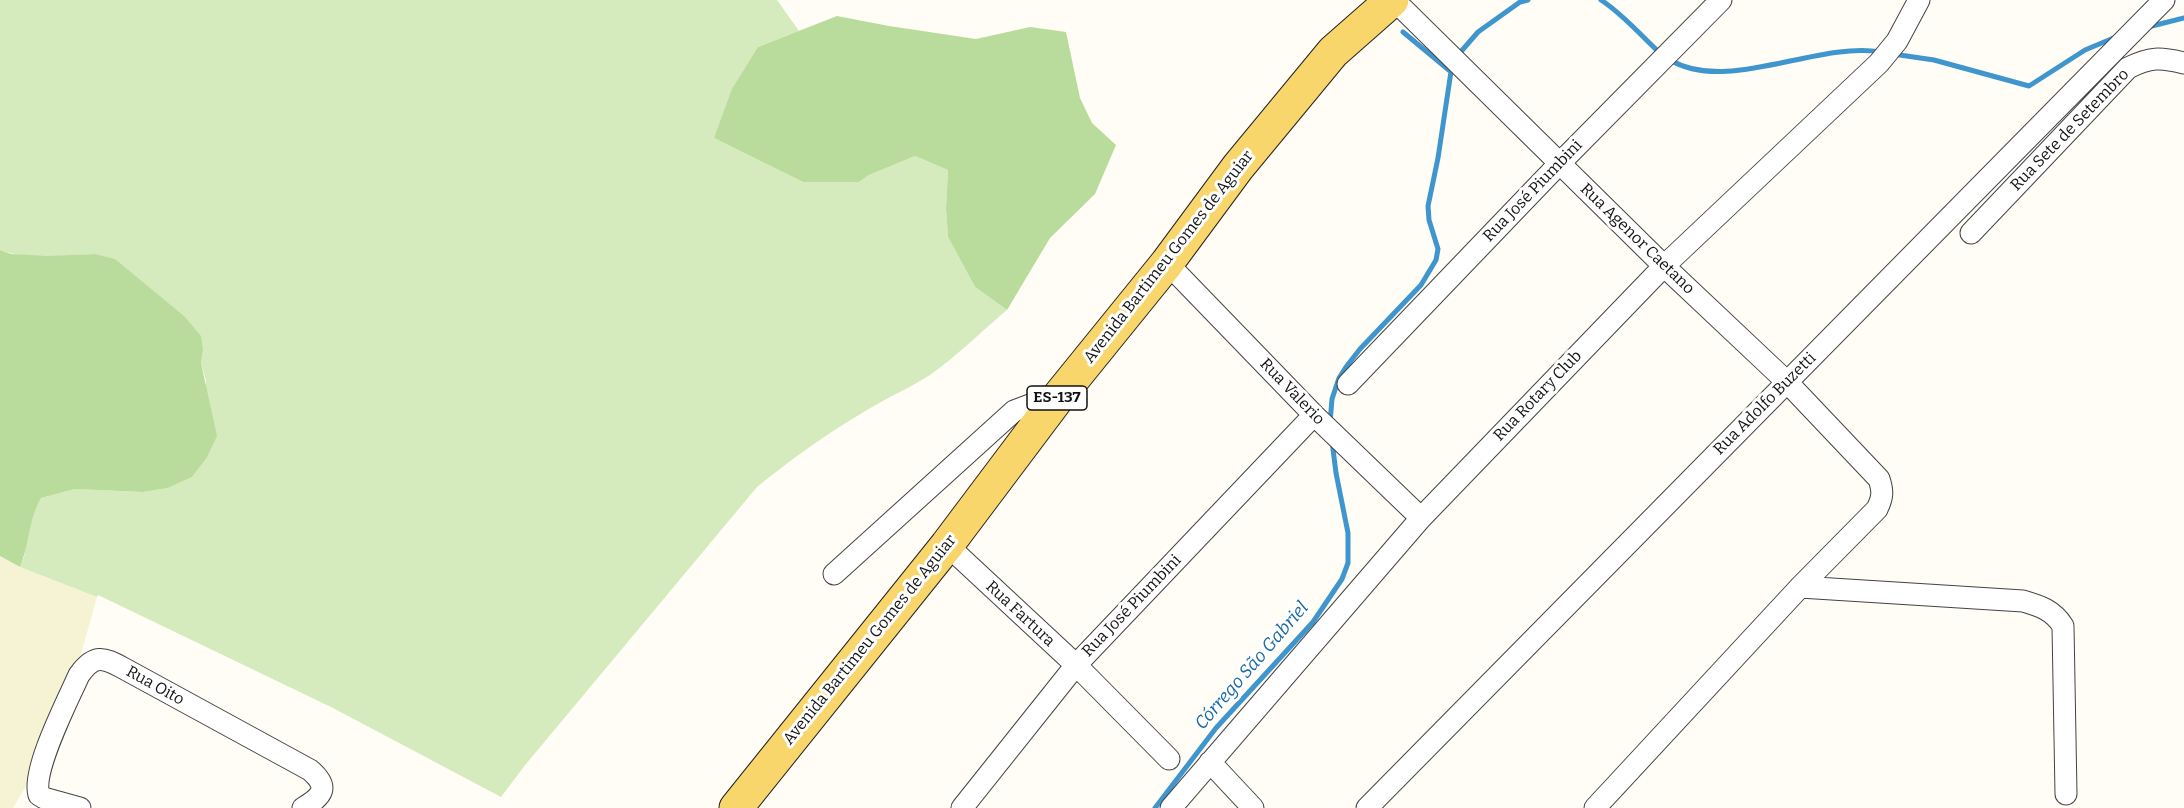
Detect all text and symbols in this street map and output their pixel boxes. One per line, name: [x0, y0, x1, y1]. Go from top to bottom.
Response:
street label: Rua Sete de Setembro: [2007, 65, 2133, 195]
street label: Rua José Piumbini: [1479, 136, 1587, 246]
street label: Avenida Bartimeu Gomes de Aguiar: [1080, 147, 1258, 367]
street label: Rua Agenor Caetano: [1576, 180, 1698, 298]
street label: Rua Rotary Club: [1490, 347, 1586, 445]
street label: Rua Adolfo Buzetti: [1710, 349, 1820, 459]
street label: Rua Valerio: [1256, 355, 1328, 429]
road number: ES-137: [1027, 386, 1087, 410]
street label: Avenida Bartimeu Gomes de Aguiar: [779, 531, 961, 749]
street label: Rua José Piumbini: [1078, 551, 1186, 661]
street label: Rua Fartura: [981, 577, 1059, 651]
water label: Córrego São Gabriel: [1191, 598, 1313, 734]
street label: Rua Oito: [123, 662, 187, 710]

